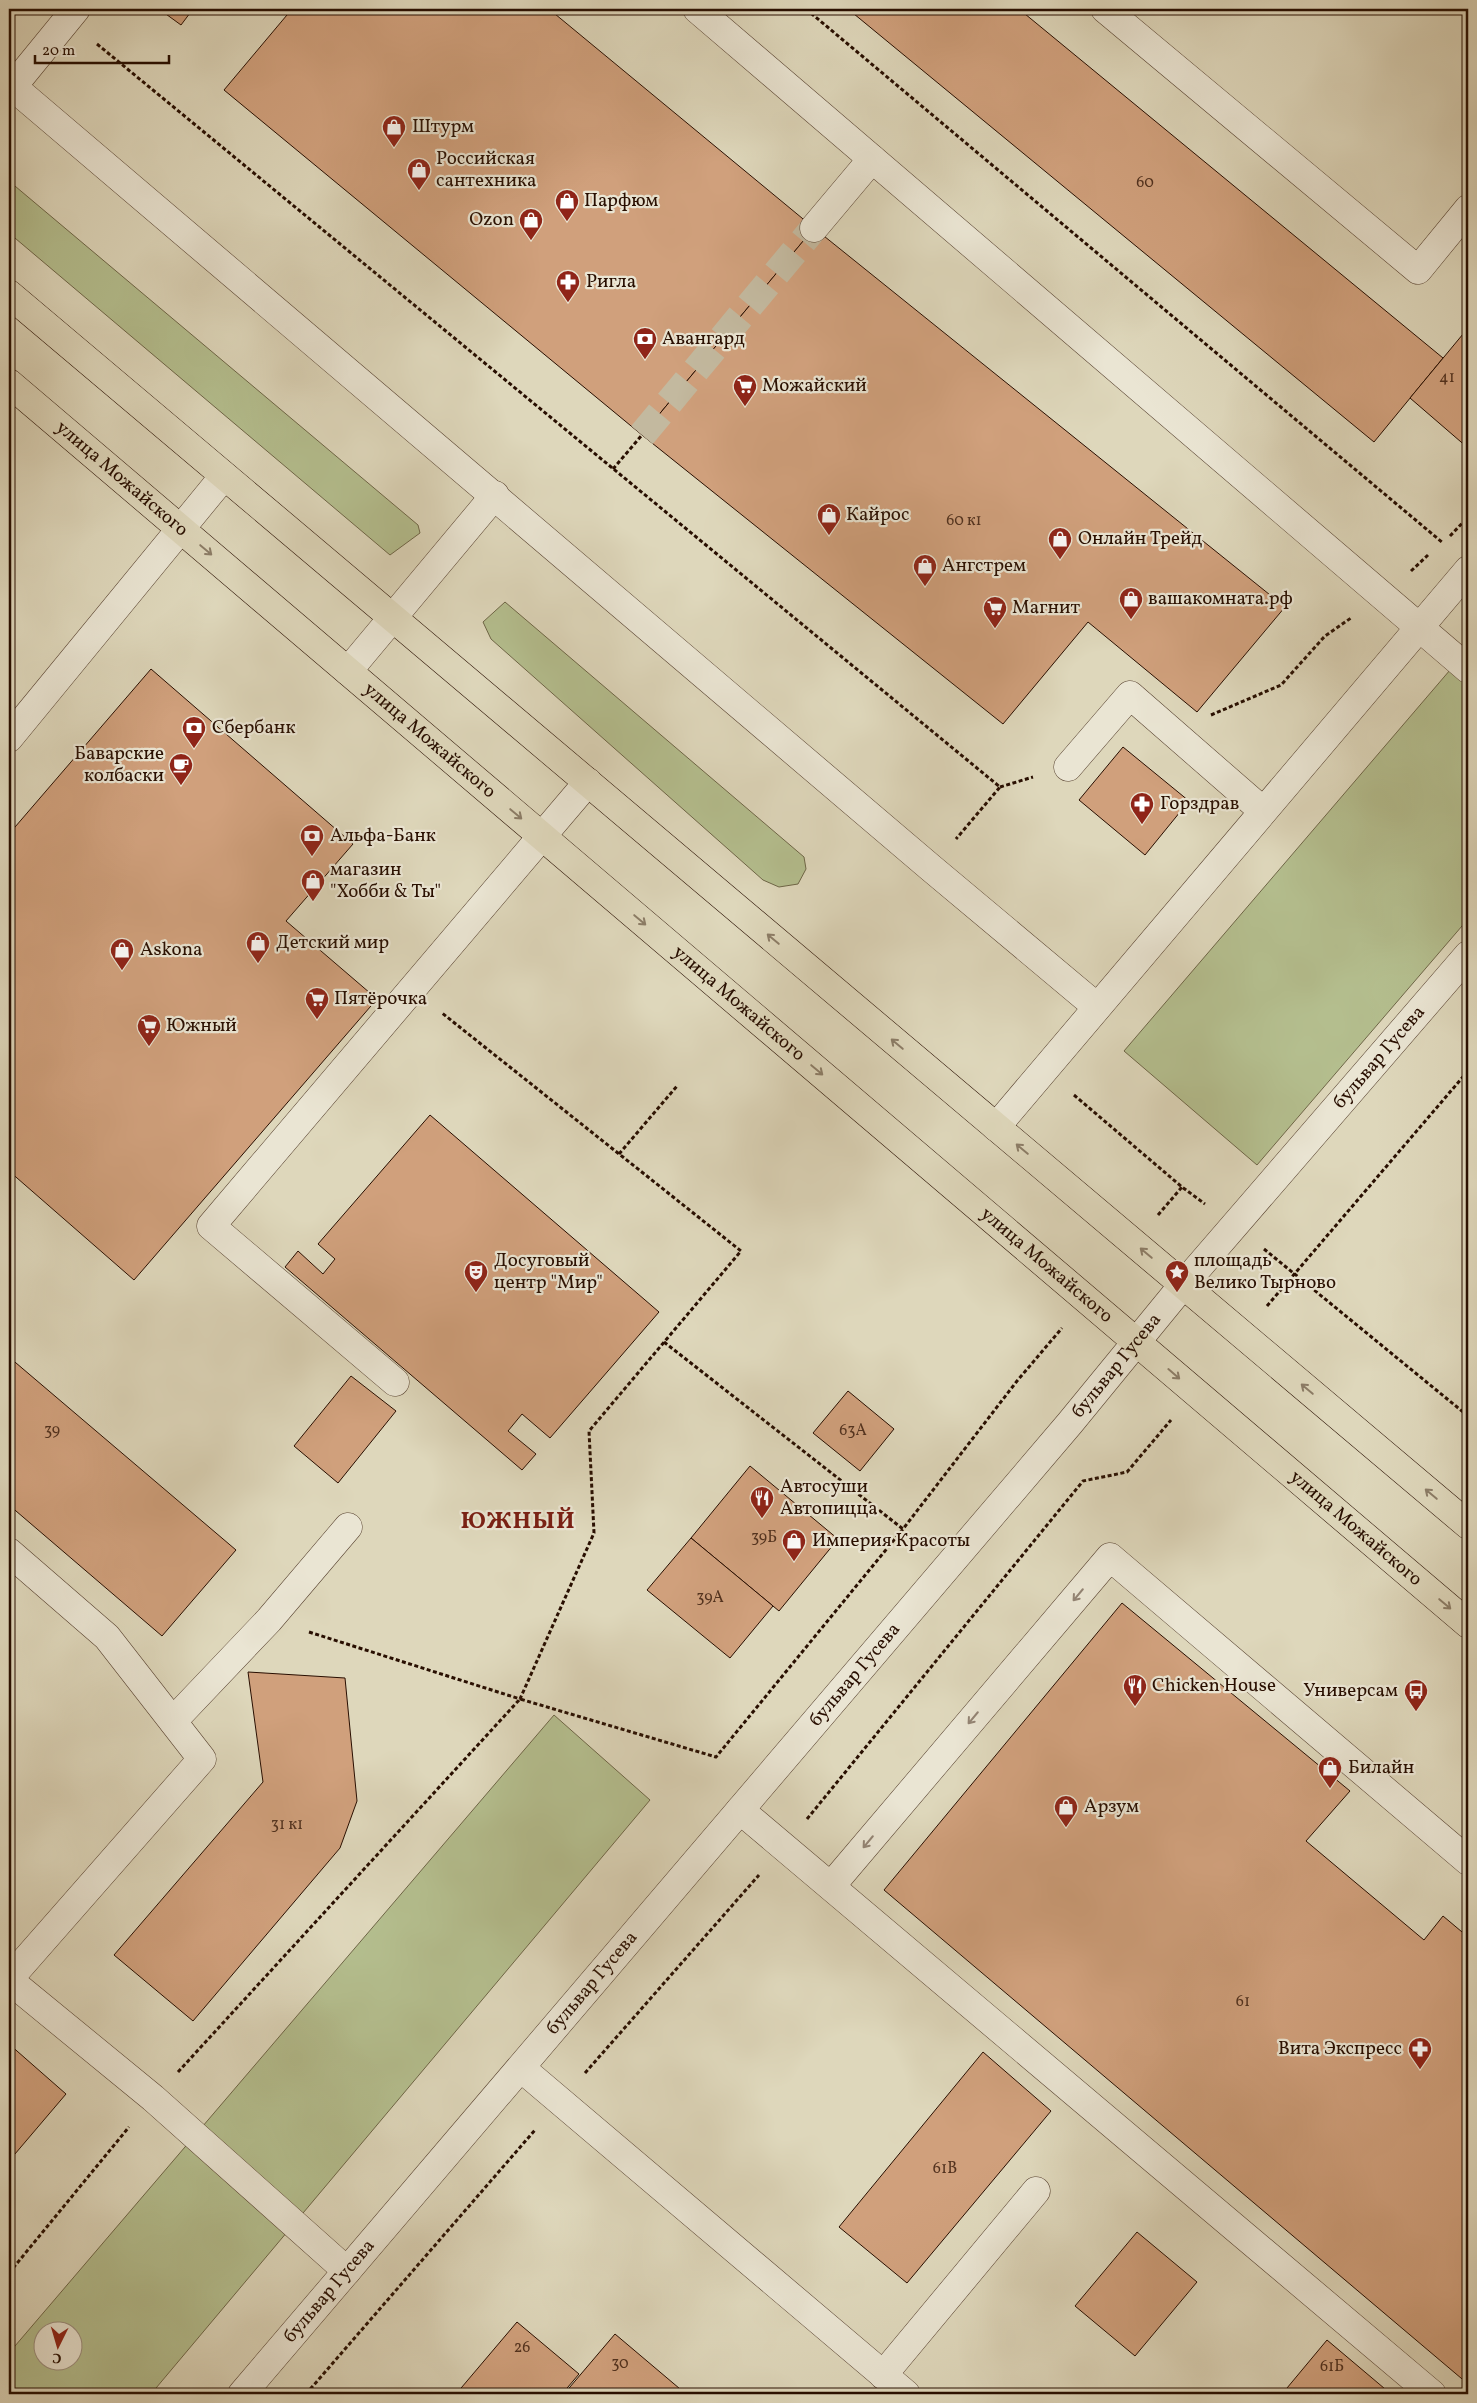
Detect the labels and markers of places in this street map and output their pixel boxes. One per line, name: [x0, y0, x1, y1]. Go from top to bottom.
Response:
shop icon: Штурм: [381, 114, 407, 148]
place label: Штурм: [412, 114, 474, 140]
place label: Российская сантехника: [436, 146, 537, 194]
shop icon: Российская сантехника: [406, 157, 432, 191]
shop icon: Парфюм: [554, 188, 580, 222]
place label: Парфюм: [584, 188, 658, 214]
place label: Ozon: [469, 207, 514, 233]
shop icon: Ozon: [518, 207, 544, 241]
pharmacy icon: Ригла: [555, 269, 581, 303]
place label: Ригла: [586, 269, 636, 295]
bank icon: Авангард: [632, 326, 658, 360]
place label: Авангард: [662, 326, 745, 352]
supermarket icon: Можайский: [732, 373, 758, 407]
place label: Можайский: [762, 373, 867, 399]
shop icon: Кайрос: [816, 502, 842, 536]
place label: Кайрос: [846, 502, 909, 528]
shop icon: Онлайн Трейд: [1047, 526, 1073, 560]
place label: Онлайн Трейд: [1078, 526, 1202, 552]
shop icon: Ангстрем: [912, 553, 938, 587]
place label: Ангстрем: [942, 553, 1026, 579]
shop icon: вашакомната.рф: [1118, 586, 1144, 620]
place label: вашакомната.рф: [1148, 586, 1293, 612]
supermarket icon: Магнит: [982, 595, 1008, 629]
place label: Магнит: [1012, 595, 1080, 621]
bank icon: Сбербанк: [181, 715, 207, 749]
place label: Сбербанк: [212, 715, 296, 741]
place label: Баварские колбаски: [74, 741, 164, 789]
cafe icon: Баварские колбаски: [168, 752, 194, 786]
pharmacy icon: Горздрав: [1129, 791, 1155, 825]
place label: Горздрав: [1160, 791, 1239, 817]
bank icon: Альфа-Банк: [299, 823, 325, 857]
place label: Альфа-Банк: [330, 823, 436, 849]
place label: магазин "Хобби & Ты": [330, 857, 441, 905]
shop icon: магазин "Хобби & Ты": [300, 868, 326, 902]
shop icon: Детский мир: [245, 930, 271, 964]
place label: Детский мир: [276, 930, 389, 956]
shop icon: Askona: [109, 937, 135, 971]
place label: Askona: [140, 937, 203, 963]
supermarket icon: Пятёрочка: [304, 986, 330, 1020]
place label: Пятёрочка: [334, 986, 427, 1012]
supermarket icon: Южный: [136, 1013, 162, 1047]
place label: Южный: [166, 1013, 237, 1039]
place label: Досуговый центр "Мир": [494, 1248, 603, 1296]
place label: площадь Велико Тырново: [1194, 1248, 1336, 1296]
theatre icon: Досуговый центр "Мир": [463, 1259, 489, 1293]
place icon: площадь Велико Тырново: [1164, 1259, 1190, 1293]
place label: Автосуши Автопицца: [780, 1474, 878, 1522]
restaurant icon: Автосуши Автопицца: [749, 1485, 775, 1519]
shop icon: Империя Красоты: [781, 1528, 807, 1562]
place label: Империя Красоты: [812, 1528, 970, 1554]
restaurant icon: Chicken House: [1122, 1673, 1148, 1707]
place label: Chicken House: [1152, 1673, 1276, 1699]
place label: Универсам: [1303, 1678, 1398, 1704]
bus stop icon: Универсам: [1403, 1678, 1429, 1712]
shop icon: Билайн: [1317, 1755, 1343, 1789]
place label: Билайн: [1348, 1755, 1414, 1781]
shop icon: Арзум: [1053, 1794, 1079, 1828]
place label: Арзум: [1084, 1794, 1139, 1820]
place label: Вита Экспресс: [1278, 2036, 1402, 2062]
pharmacy icon: Вита Экспресс: [1407, 2036, 1433, 2070]

